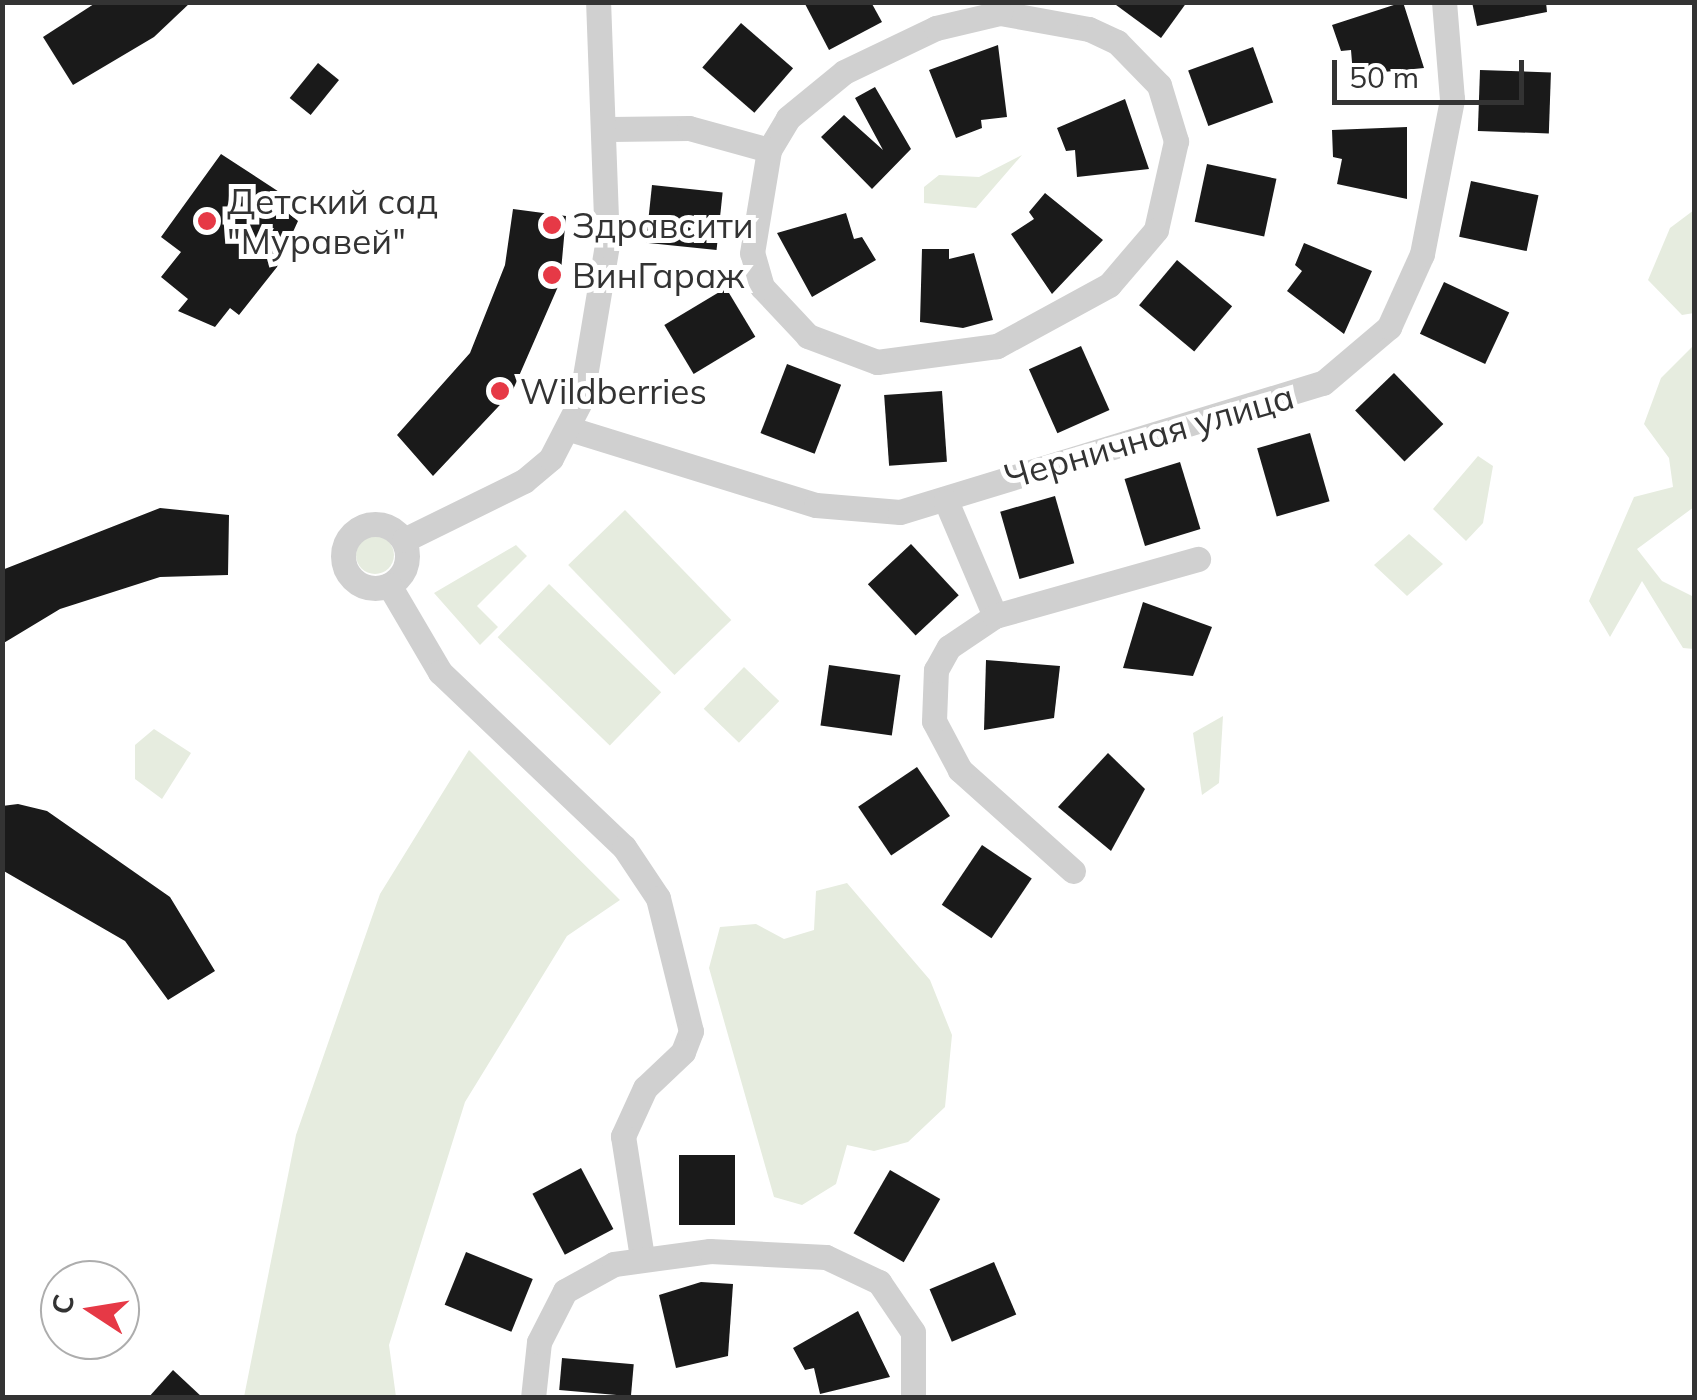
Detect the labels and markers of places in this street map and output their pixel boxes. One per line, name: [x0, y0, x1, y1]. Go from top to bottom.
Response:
place label: Детский сад "Муравей": [227, 180, 438, 262]
place label: Здравсити: [572, 204, 754, 246]
marker: Детский сад "Муравей": [196, 210, 218, 232]
marker: Здравсити: [541, 214, 563, 236]
place label: ВинГараж: [572, 254, 745, 296]
marker: ВинГараж: [541, 264, 563, 286]
place label: Wildberries: [520, 370, 707, 412]
marker: Wildberries: [489, 380, 511, 402]

